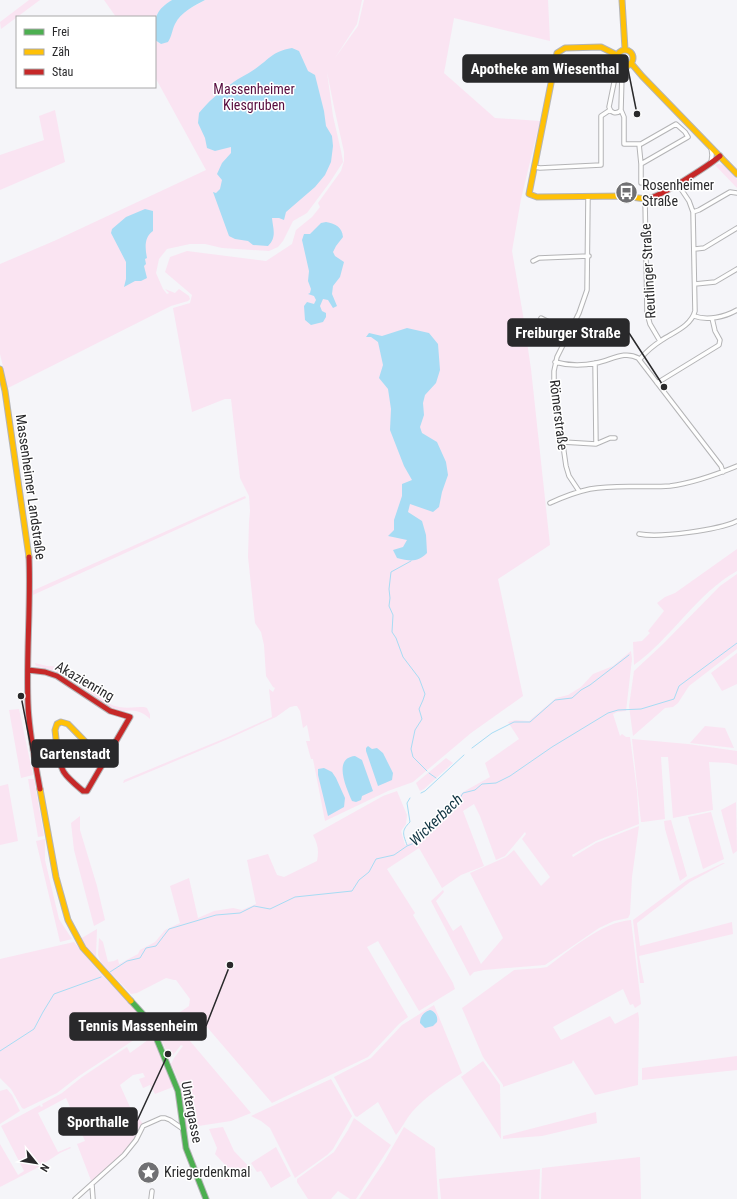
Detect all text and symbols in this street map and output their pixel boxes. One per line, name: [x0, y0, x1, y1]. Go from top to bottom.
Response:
legend: [16, 16, 156, 88]
text: Frei: [52, 25, 70, 39]
text: Zäh: [52, 45, 70, 59]
callout: Apotheke am Wiesenthal: [463, 55, 628, 82]
text: Apotheke am Wiesenthal: [471, 60, 619, 78]
text: Stau: [52, 65, 74, 79]
park label: Massenheimer Kiesgruben: [213, 81, 295, 113]
place label: Rosenheimer Straße: [642, 177, 714, 209]
bus stop icon: Rosenheimer Straße: [614, 180, 640, 206]
street label: Reutlinger Straße: [638, 223, 658, 319]
callout: Freiburger Straße: [508, 319, 629, 346]
text: Freiburger Straße: [515, 324, 621, 342]
street label: Römerstraße: [547, 379, 571, 452]
street label: Massenheimer Landstraße: [13, 413, 49, 561]
street label: Akazienring: [53, 658, 117, 704]
callout: Gartenstadt: [32, 740, 118, 767]
text: Gartenstadt: [40, 745, 111, 763]
water label: Wickerbach: [406, 790, 466, 850]
callout: Tennis Massenheim: [70, 1013, 206, 1040]
text: Tennis Massenheim: [78, 1017, 198, 1035]
street label: Untergasse: [178, 1080, 206, 1145]
callout: Sporthalle: [59, 1108, 137, 1135]
text: Sporthalle: [67, 1113, 129, 1131]
north arrow: [16, 1143, 56, 1183]
place icon: Kriegerdenkmal: [135, 1159, 161, 1185]
text: N: [37, 1162, 52, 1174]
place label: Kriegerdenkmal: [164, 1164, 250, 1180]

